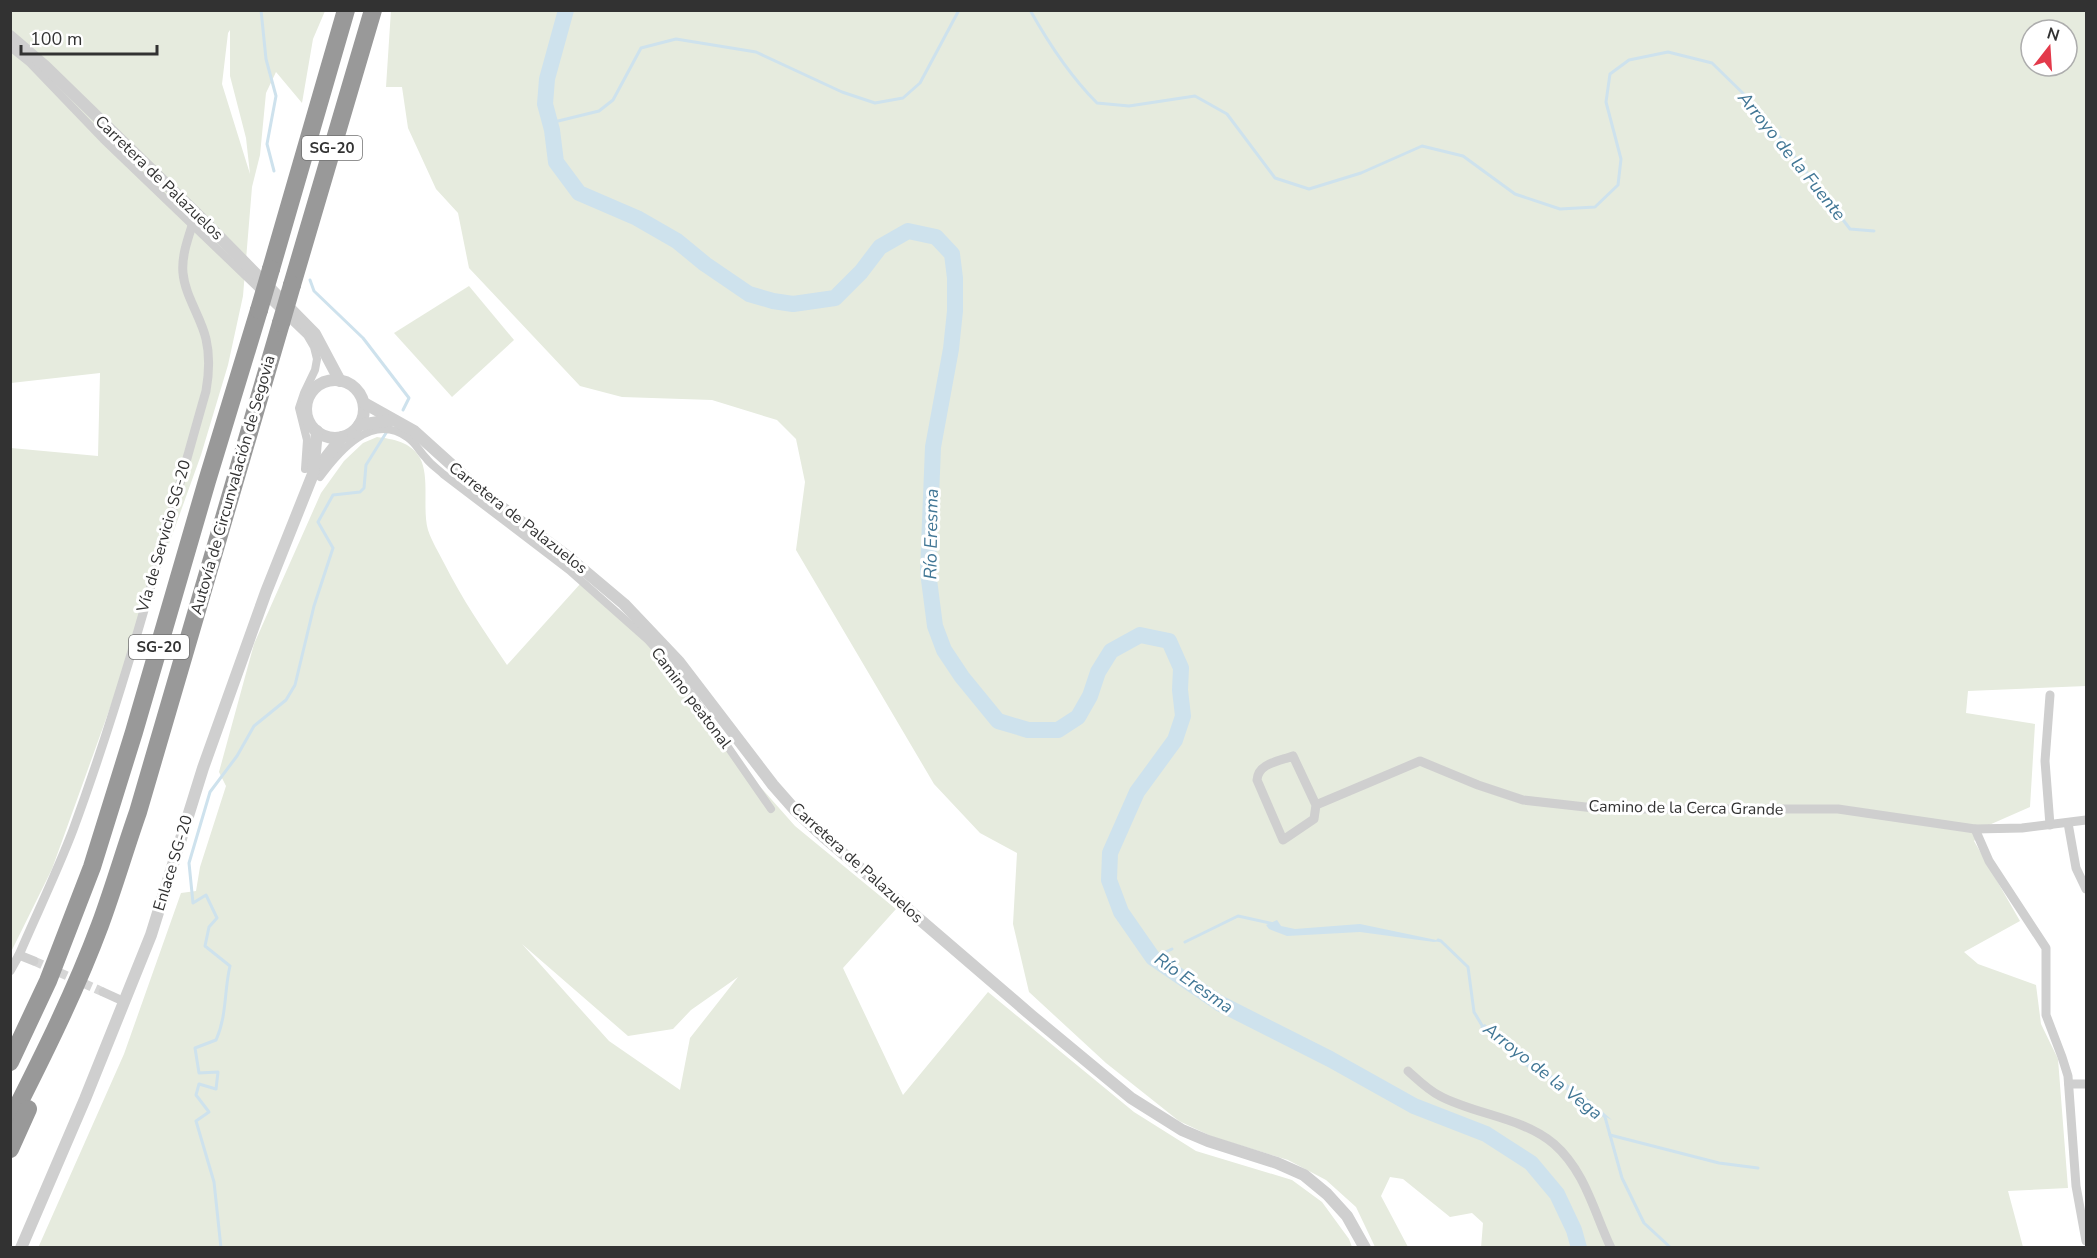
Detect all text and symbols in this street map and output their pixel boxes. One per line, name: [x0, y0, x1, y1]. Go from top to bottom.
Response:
scale bar: [21, 18, 158, 56]
north arrow: [2019, 18, 2079, 78]
text: N: [2044, 22, 2062, 47]
text: 100 m: [30, 27, 82, 51]
water label: Arroyo de la Fuente: [1732, 86, 1852, 226]
street label: Carretera de Palazuelos: [90, 111, 228, 245]
road number: SG-20: [302, 136, 362, 160]
street label: Autovía de Circunvalación de Segovia: [185, 353, 281, 617]
street label: Vía de Servicio SG-20: [131, 457, 196, 616]
street label: Carretera de Palazuelos: [444, 457, 592, 579]
water label: Río Eresma: [918, 488, 944, 580]
road number: SG-20: [129, 635, 189, 659]
street label: Camino peatonal: [646, 643, 737, 753]
street label: Camino de la Cerca Grande: [1588, 795, 1784, 821]
street label: Carretera de Palazuelos: [786, 798, 928, 928]
street label: Enlace SG-20: [148, 812, 198, 914]
water label: Río Eresma: [1150, 947, 1238, 1019]
water label: Arroyo de la Vega: [1478, 1016, 1607, 1125]

